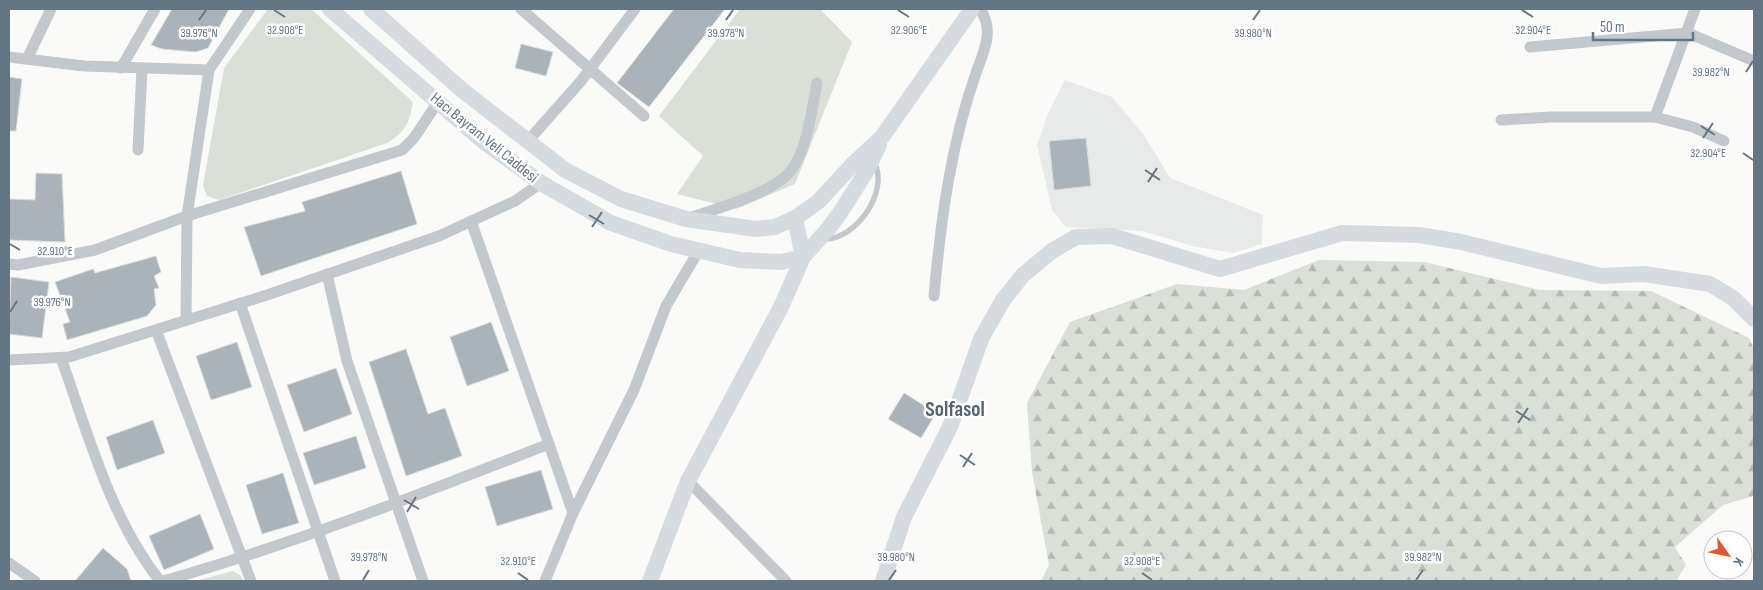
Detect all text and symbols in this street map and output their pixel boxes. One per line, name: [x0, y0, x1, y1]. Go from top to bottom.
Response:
scale bar: [1593, 10, 1693, 42]
text: 50 m: [1600, 18, 1625, 37]
text: 32.908°E: [267, 23, 303, 38]
text: 32.906°E: [891, 23, 927, 38]
text: 32.904°E: [1515, 23, 1551, 38]
text: 39.976°N: [180, 26, 218, 41]
text: 39.978°N: [708, 26, 744, 41]
text: 39.980°N: [1234, 26, 1272, 41]
text: 39.982°N: [1692, 65, 1730, 80]
street label: Hacı Bayram Veli Caddesi: [426, 89, 542, 187]
text: 32.904°E: [1690, 146, 1726, 161]
text: 32.910°E: [37, 244, 73, 259]
text: 39.976°N: [33, 295, 71, 310]
district label: Solfasol: [925, 397, 985, 422]
north arrow: [1703, 530, 1753, 580]
text: 39.978°N: [351, 550, 387, 565]
text: 39.980°N: [877, 550, 915, 565]
text: 39.982°N: [1404, 550, 1442, 565]
text: 32.910°E: [500, 554, 536, 569]
text: 32.908°E: [1124, 554, 1160, 569]
text: K: [1729, 554, 1747, 569]

